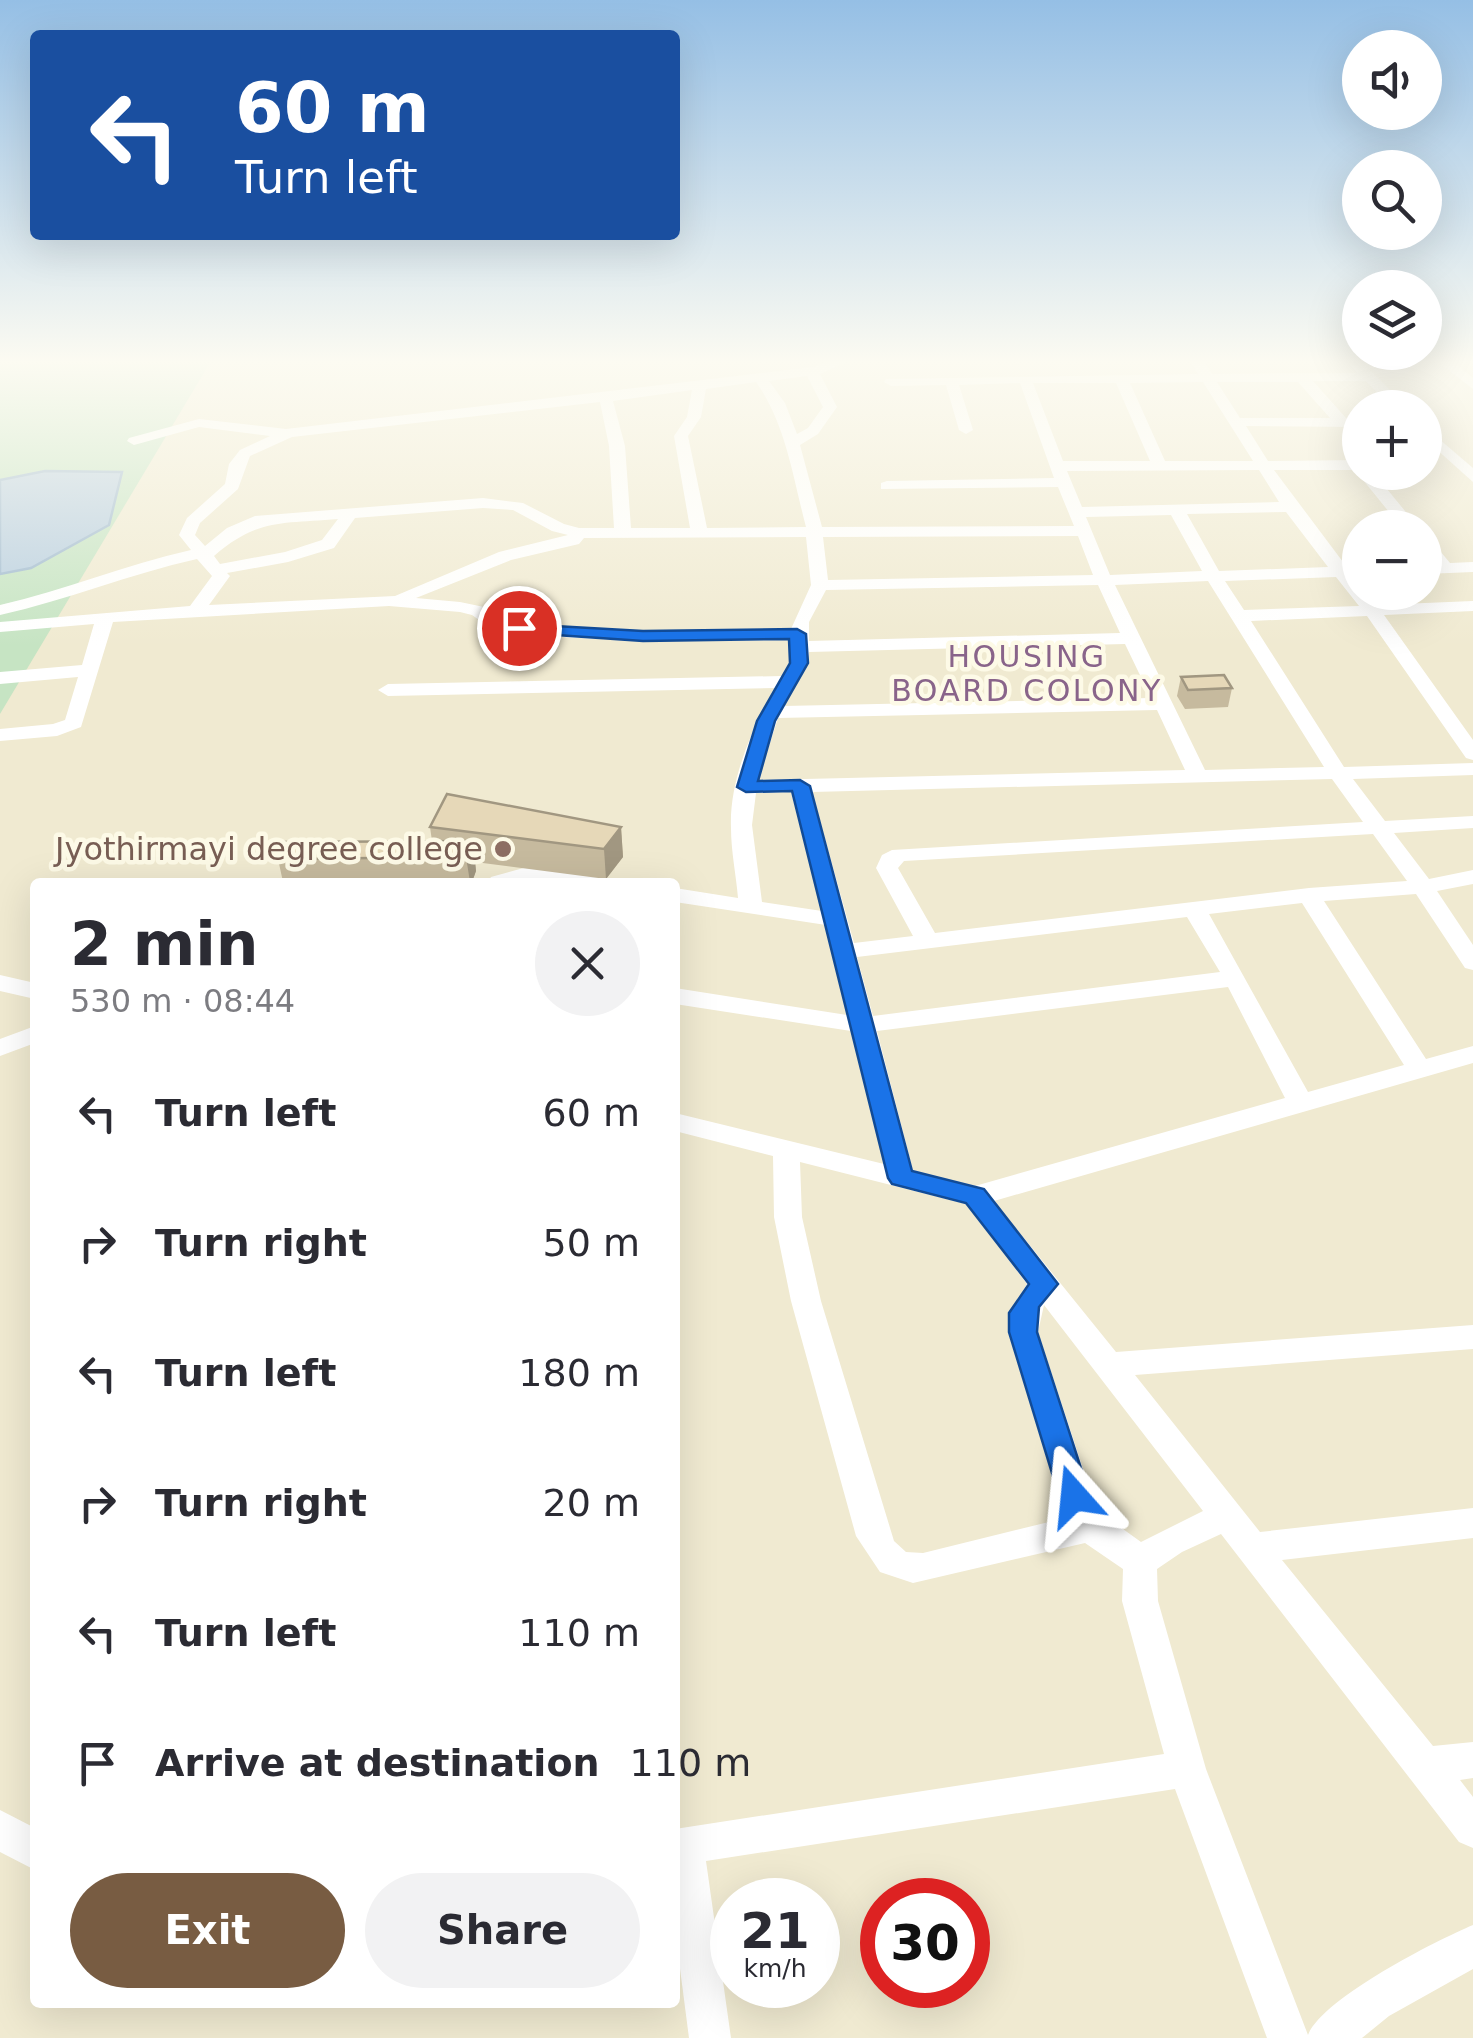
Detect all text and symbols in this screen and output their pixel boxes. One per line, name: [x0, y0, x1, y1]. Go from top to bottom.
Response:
map controls: [1342, 30, 1442, 610]
button: sound: [1342, 30, 1442, 130]
text: 60 m: [235, 67, 430, 149]
icon: left: [70, 70, 200, 200]
button: search: [1342, 150, 1442, 250]
text: Turn left: [235, 151, 418, 204]
button: layers: [1342, 270, 1442, 370]
button: +: [1342, 390, 1442, 490]
button: −: [1342, 510, 1442, 610]
pin: [477, 586, 562, 671]
icon: arrive: [492, 601, 547, 656]
district label: HOUSING BOARD COLONY: [891, 639, 1163, 708]
place label: Jyothirmayi degree college: [53, 830, 483, 868]
marker: Jyothirmayi degree college: [492, 838, 514, 860]
text: 2 min: [70, 909, 258, 979]
button: close: [535, 911, 640, 1016]
text: 530 m · 08:44: [70, 982, 295, 1020]
icon: left: [70, 1086, 125, 1141]
text: Turn left: [155, 1091, 336, 1135]
text: 60 m: [543, 1091, 640, 1135]
icon: right: [70, 1216, 125, 1271]
text: Turn right: [155, 1221, 367, 1265]
text: 50 m: [543, 1221, 640, 1265]
icon: left: [70, 1346, 125, 1401]
text: Turn left: [155, 1351, 336, 1395]
text: 180 m: [518, 1351, 640, 1395]
position arrow: [1022, 1444, 1126, 1548]
icon: right: [70, 1476, 125, 1531]
text: Turn right: [155, 1481, 367, 1525]
text: 20 m: [543, 1481, 640, 1525]
icon: left: [70, 1606, 125, 1661]
text: Turn left: [155, 1611, 336, 1655]
text: 110 m: [518, 1611, 640, 1655]
icon: arrive: [70, 1736, 125, 1791]
text: Arrive at destination: [155, 1741, 600, 1785]
text: 110 m: [630, 1741, 751, 1785]
button: Exit: [70, 1873, 345, 1988]
button: Share: [365, 1873, 640, 1988]
speed limit sign: 30: [860, 1878, 990, 2008]
text: 21: [740, 1902, 810, 1960]
text: km/h: [743, 1954, 807, 1983]

